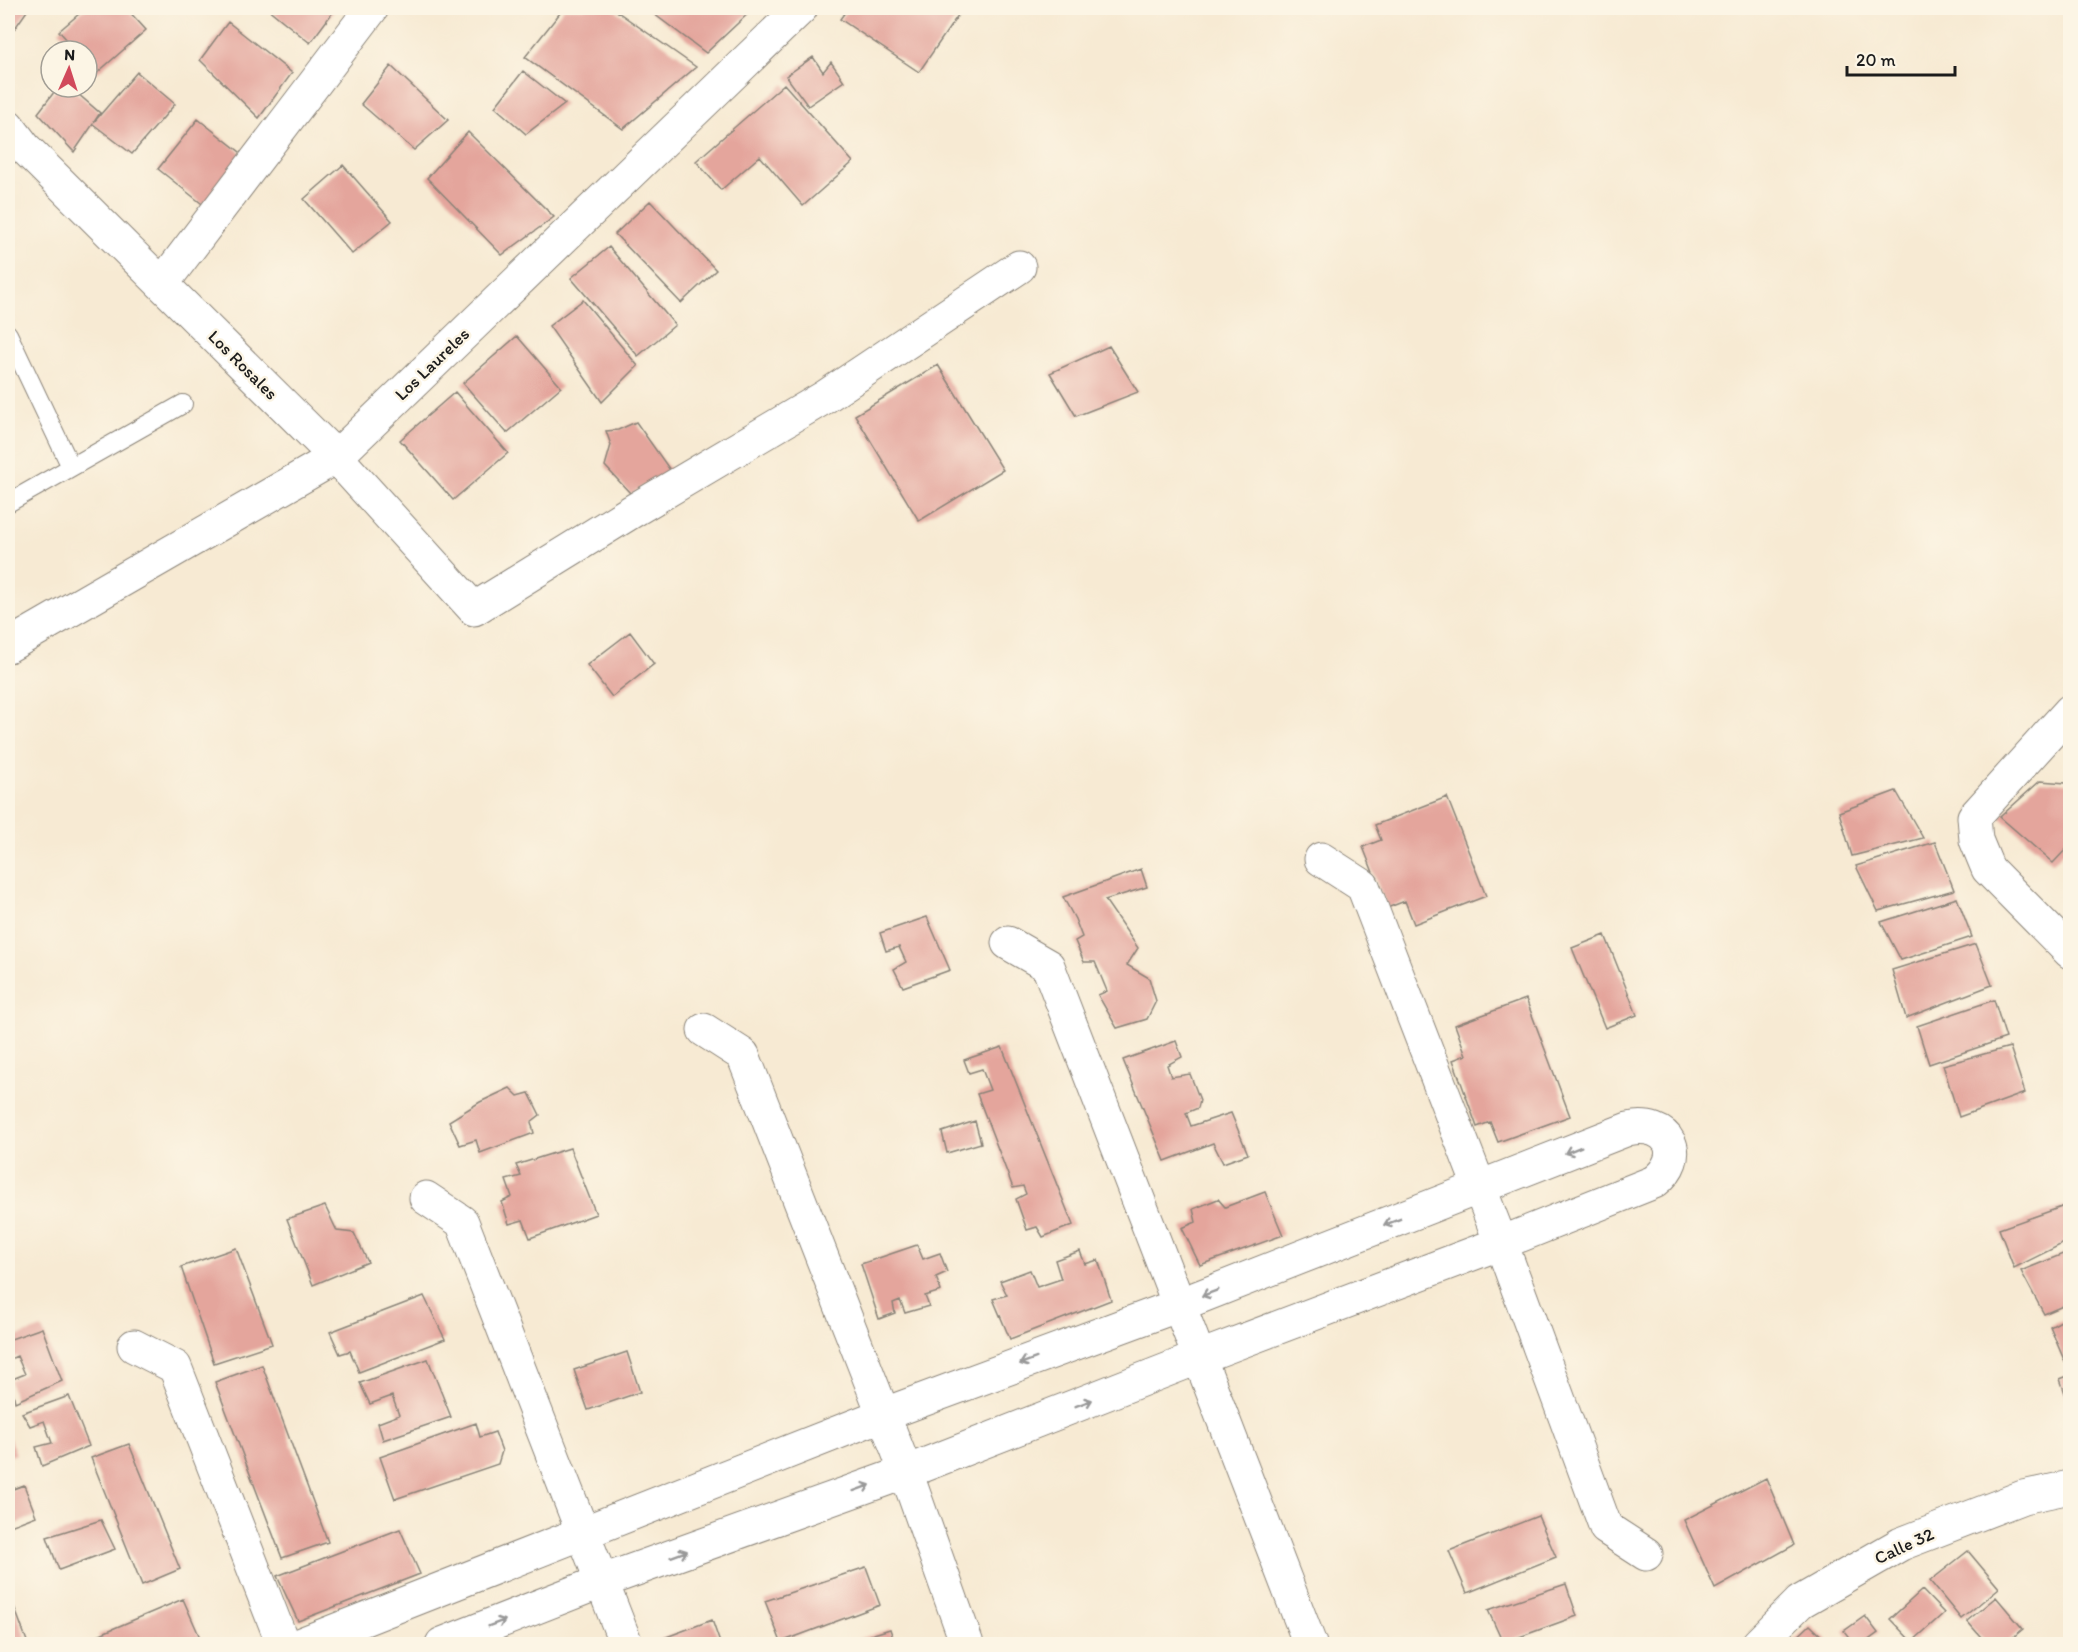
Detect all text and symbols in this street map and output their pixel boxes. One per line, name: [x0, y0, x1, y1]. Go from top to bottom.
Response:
north arrow: [39, 39, 99, 99]
scale bar: [1847, 39, 1955, 77]
text: N: [64, 45, 76, 64]
text: 20 m: [1856, 49, 1896, 71]
street label: Los Laureles: [390, 323, 474, 405]
street label: Los Rosales: [204, 326, 282, 404]
one-way arrow: [1565, 1145, 1583, 1156]
one-way arrow: [1383, 1217, 1402, 1228]
one-way arrow: [1202, 1288, 1220, 1299]
one-way arrow: [1019, 1356, 1037, 1367]
one-way arrow: [1074, 1397, 1092, 1408]
one-way arrow: [853, 1481, 871, 1492]
street label: Calle 32: [1871, 1522, 1938, 1569]
one-way arrow: [669, 1547, 688, 1558]
one-way arrow: [487, 1617, 505, 1628]

